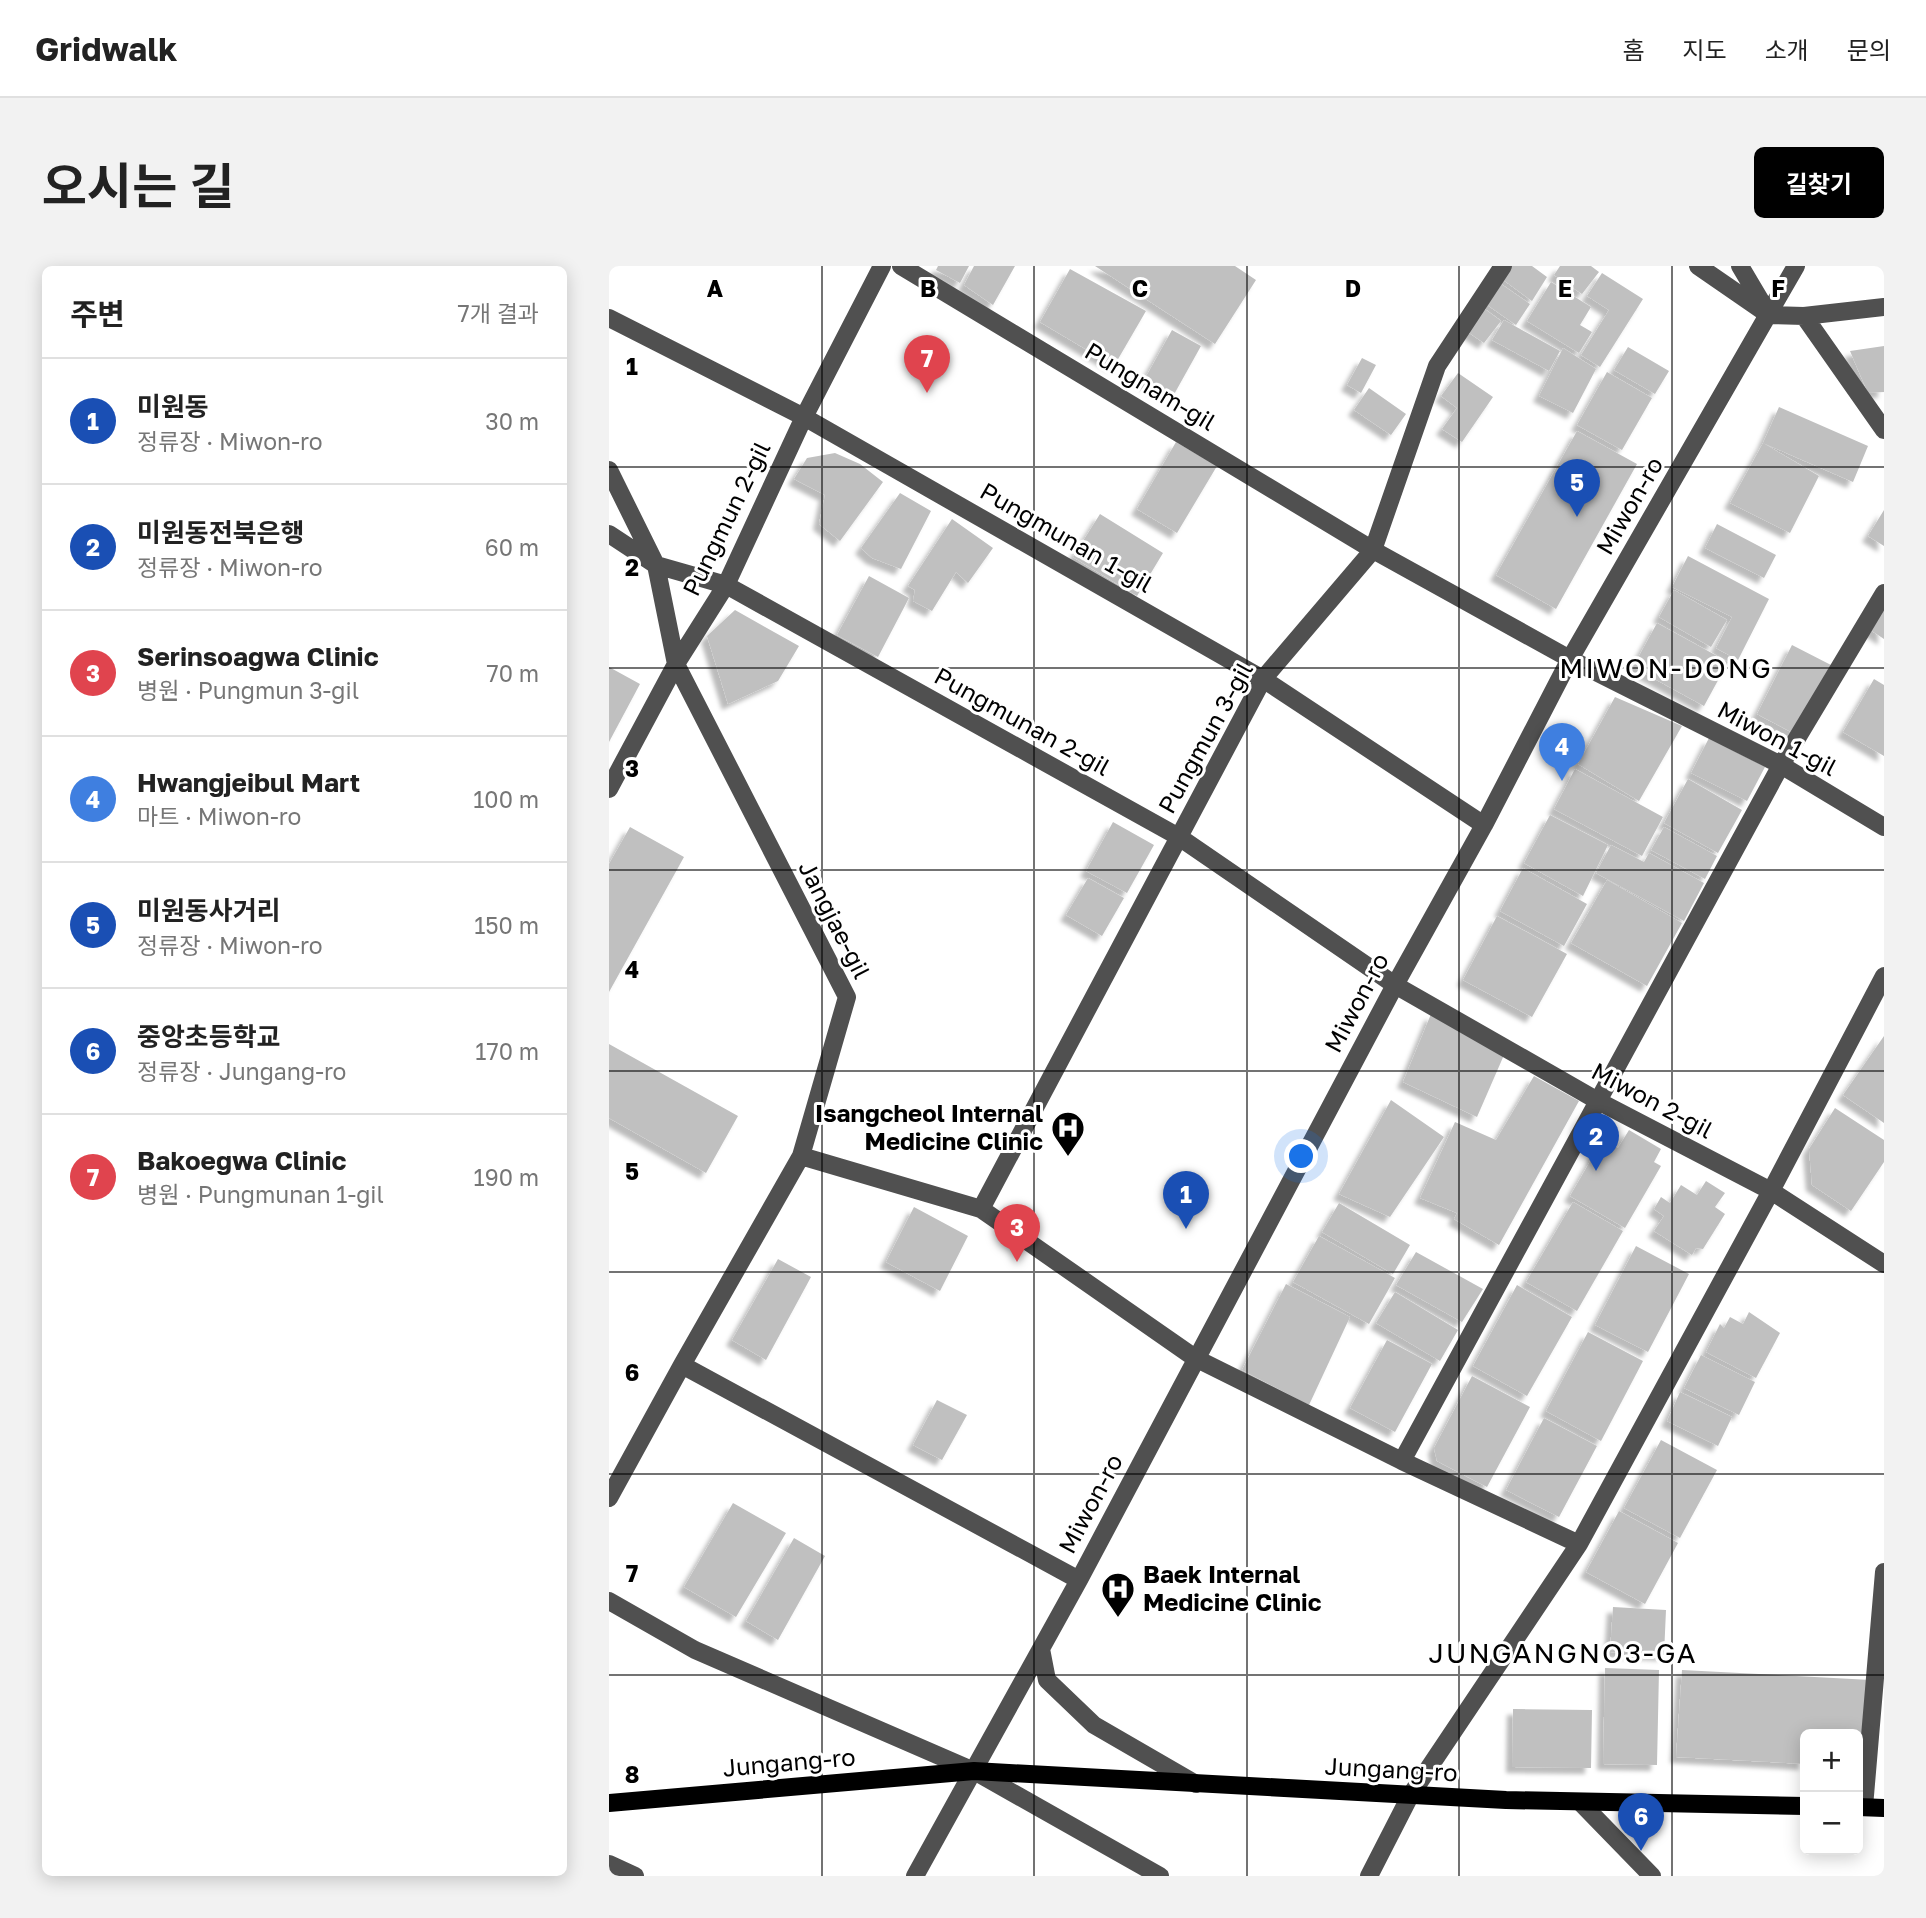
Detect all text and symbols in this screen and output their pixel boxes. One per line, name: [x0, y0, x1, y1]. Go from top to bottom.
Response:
text: Gridwalk: [35, 29, 177, 68]
text: 홈: [1622, 35, 1644, 64]
text: 지도: [1682, 35, 1727, 64]
text: 소개: [1765, 35, 1809, 64]
text: 문의: [1847, 35, 1891, 64]
button: 길찾기: [1754, 147, 1884, 218]
text: 오시는 길: [42, 156, 235, 215]
text: A: [707, 274, 724, 302]
text: B: [920, 274, 936, 302]
text: C: [1132, 274, 1148, 302]
text: D: [1345, 274, 1361, 302]
text: E: [1558, 274, 1572, 302]
text: F: [1771, 274, 1785, 302]
text: 주변: [70, 296, 125, 332]
text: 7개 결과: [458, 299, 539, 327]
pin: 7: [904, 335, 950, 393]
street label: Pungnam-gil: [1080, 335, 1221, 436]
text: 1: [626, 352, 638, 380]
text: 미원동: [137, 391, 209, 422]
text: 1: [87, 407, 99, 435]
text: 30 m: [485, 407, 539, 435]
text: 정류장 · Miwon-ro: [137, 427, 322, 455]
street label: Pungmun 2-gil: [676, 436, 776, 600]
street label: Miwon-ro: [1589, 451, 1668, 559]
pin: 5: [1554, 459, 1600, 517]
street label: Pungmunan 1-gil: [975, 476, 1158, 598]
text: 미원동전북은행: [137, 517, 304, 548]
text: 2: [86, 533, 100, 561]
text: 60 m: [485, 533, 539, 561]
text: 정류장 · Miwon-ro: [137, 553, 322, 581]
text: 2: [625, 553, 639, 581]
text: Serinsoagwa Clinic: [137, 641, 379, 672]
district label: MIWON-DONG: [1559, 651, 1773, 684]
street label: Pungmun 3-gil: [1151, 657, 1258, 818]
text: 3: [86, 659, 100, 687]
text: 70 m: [486, 659, 539, 687]
street label: Pungmunan 2-gil: [930, 660, 1116, 781]
text: 병원 · Pungmun 3-gil: [137, 676, 359, 704]
street label: Miwon 1-gil: [1713, 694, 1842, 781]
pin: 4: [1539, 723, 1585, 781]
text: 3: [625, 754, 639, 782]
text: Hwangjeibul Mart: [137, 767, 360, 798]
text: 4: [86, 785, 100, 813]
text: 100 m: [473, 785, 539, 813]
text: 마트 · Miwon-ro: [137, 802, 301, 830]
street label: Jangjae-gil: [793, 856, 877, 983]
text: 미원동사거리: [137, 895, 281, 926]
text: 5: [86, 911, 100, 939]
text: 150 m: [474, 911, 539, 939]
text: 정류장 · Miwon-ro: [137, 931, 322, 959]
street label: Miwon-ro: [1318, 948, 1394, 1057]
text: 4: [625, 955, 639, 983]
text: 중앙초등학교: [137, 1021, 281, 1052]
text: 6: [86, 1037, 100, 1065]
text: 170 m: [475, 1037, 539, 1065]
text: 정류장 · Jungang-ro: [137, 1057, 346, 1085]
street label: Miwon 2-gil: [1586, 1057, 1718, 1145]
place label: Isangcheol Internal Medicine Clinic: [815, 1098, 1043, 1155]
hospital icon: Isangcheol Internal Medicine Clinic: [1049, 1109, 1087, 1158]
pin: 2: [1573, 1113, 1619, 1171]
your location: [1284, 1139, 1318, 1173]
text: Bakoegwa Clinic: [137, 1145, 347, 1176]
text: 5: [625, 1157, 639, 1185]
text: 7: [87, 1163, 99, 1191]
text: 190 m: [474, 1163, 539, 1191]
pin: 1: [1163, 1171, 1209, 1229]
text: 병원 · Pungmunan 1-gil: [137, 1180, 384, 1208]
pin: 3: [994, 1204, 1040, 1262]
text: 6: [625, 1358, 639, 1386]
street label: Miwon-ro: [1052, 1449, 1128, 1558]
text: 7: [626, 1559, 638, 1587]
place label: Baek Internal Medicine Clinic: [1143, 1559, 1322, 1616]
hospital icon: Baek Internal Medicine Clinic: [1099, 1570, 1137, 1619]
district label: JUNGANGNO3-GA: [1428, 1636, 1698, 1669]
map controls: [1800, 1729, 1863, 1855]
button: +: [1800, 1729, 1863, 1792]
street label: Jungang-ro: [721, 1741, 856, 1782]
street label: Jungang-ro: [1324, 1751, 1458, 1786]
text: 8: [625, 1760, 639, 1788]
button: −: [1800, 1792, 1863, 1855]
pin: 6: [1618, 1793, 1664, 1851]

